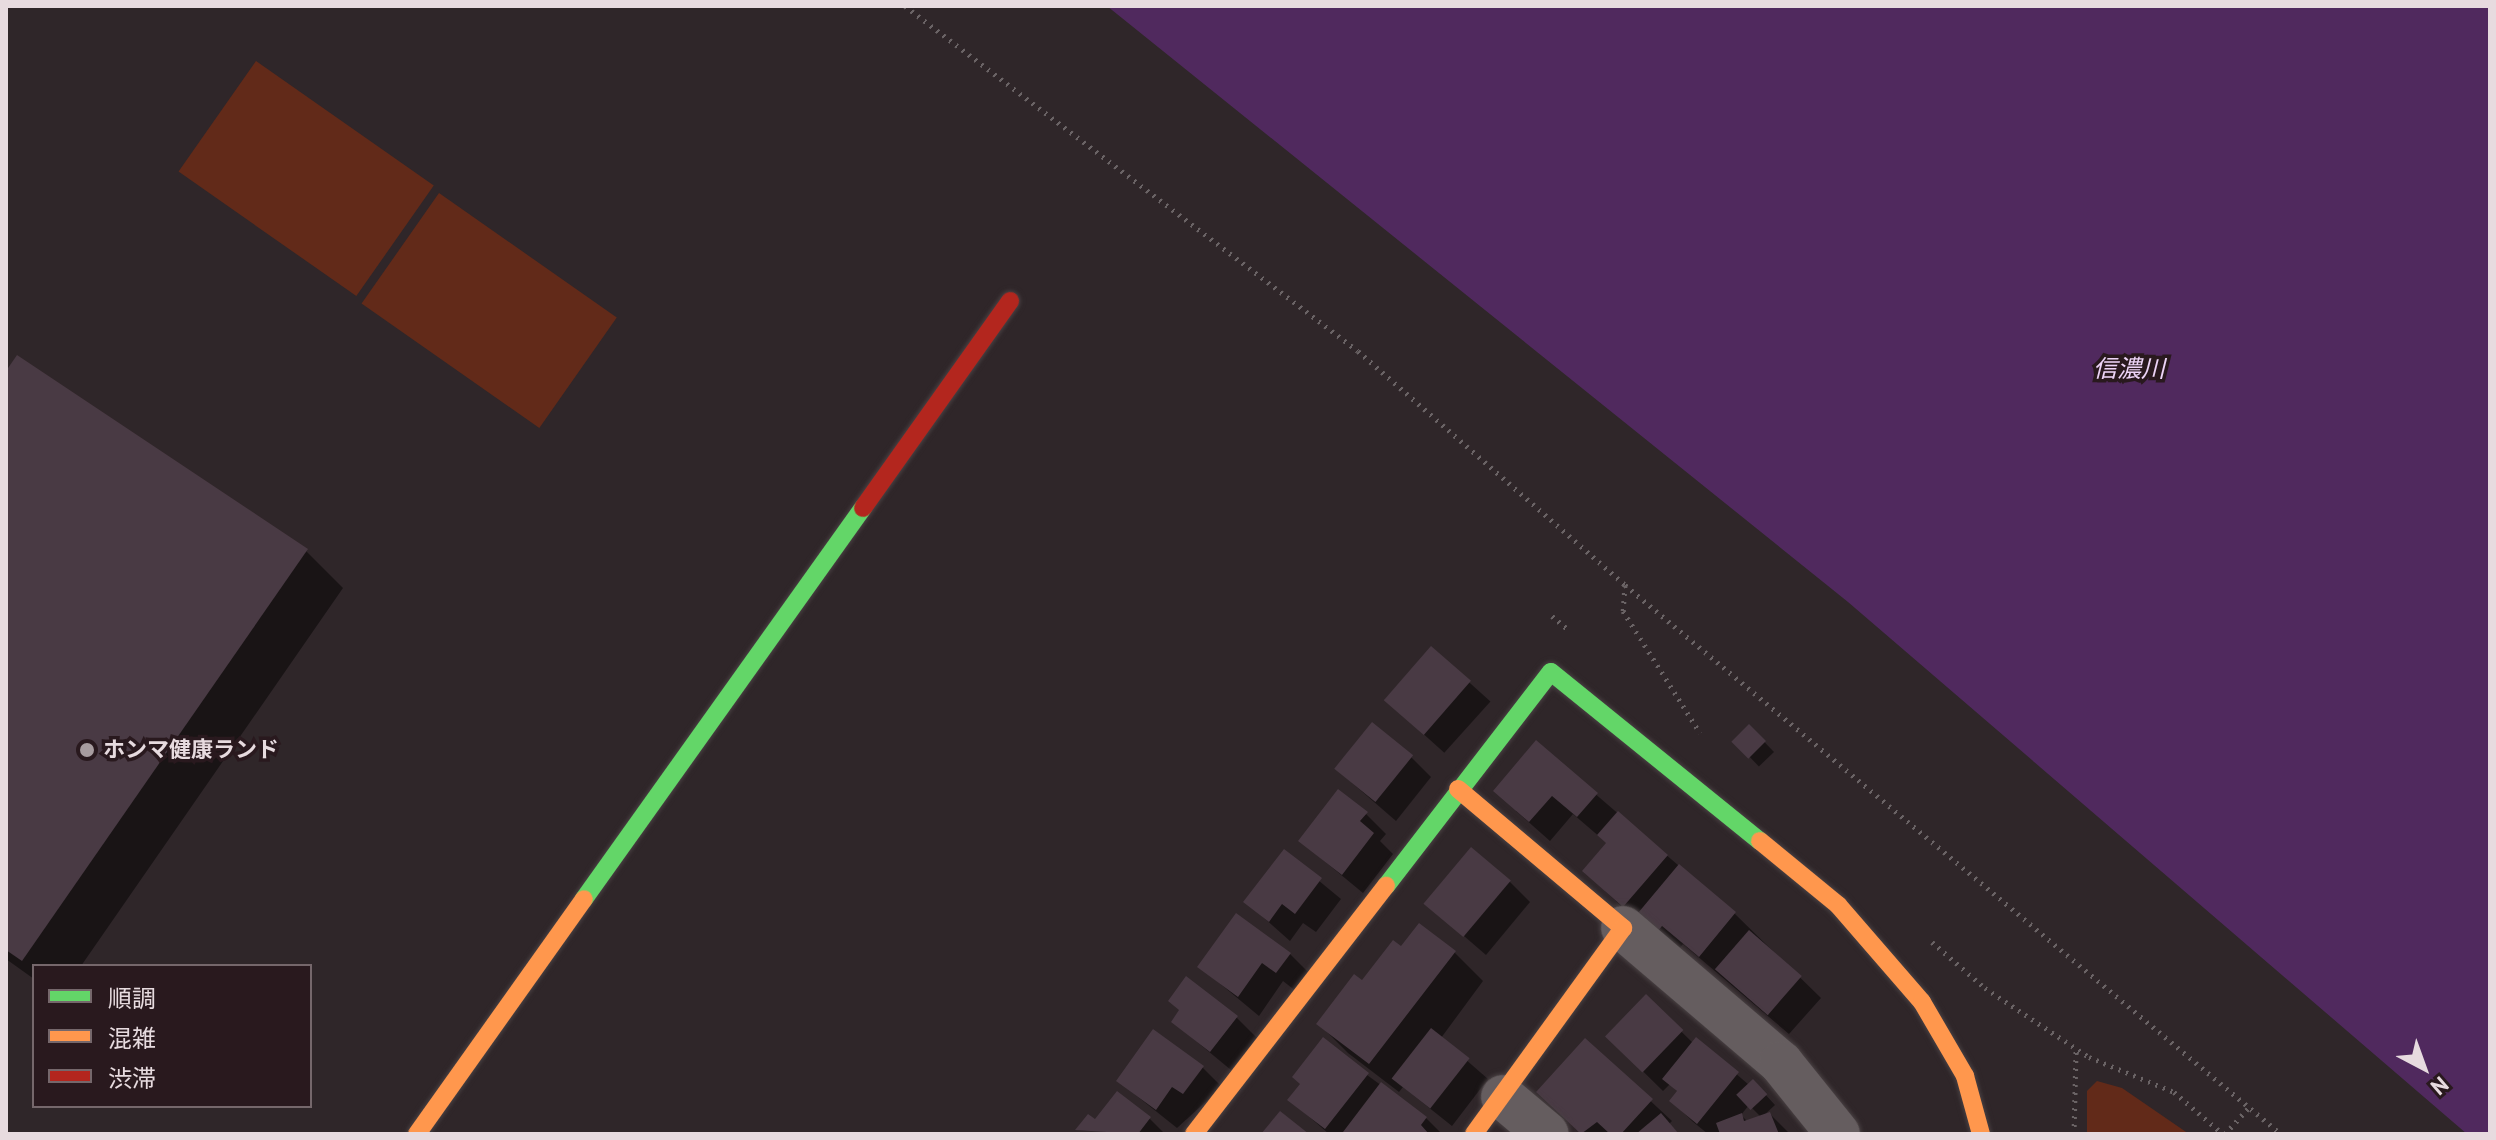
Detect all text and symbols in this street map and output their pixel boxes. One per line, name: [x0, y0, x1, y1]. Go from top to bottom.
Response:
water label: 信濃川: [2093, 355, 2165, 383]
place label: ホンマ健康ランド: [103, 737, 279, 763]
marker: ホンマ健康ランド: [78, 741, 96, 759]
legend: [32, 964, 312, 1108]
text: 順調: [108, 983, 156, 1014]
text: 混雑: [108, 1023, 156, 1054]
north arrow: [2384, 1028, 2464, 1108]
text: 渋滞: [108, 1063, 156, 1094]
text: N: [2425, 1071, 2454, 1101]

